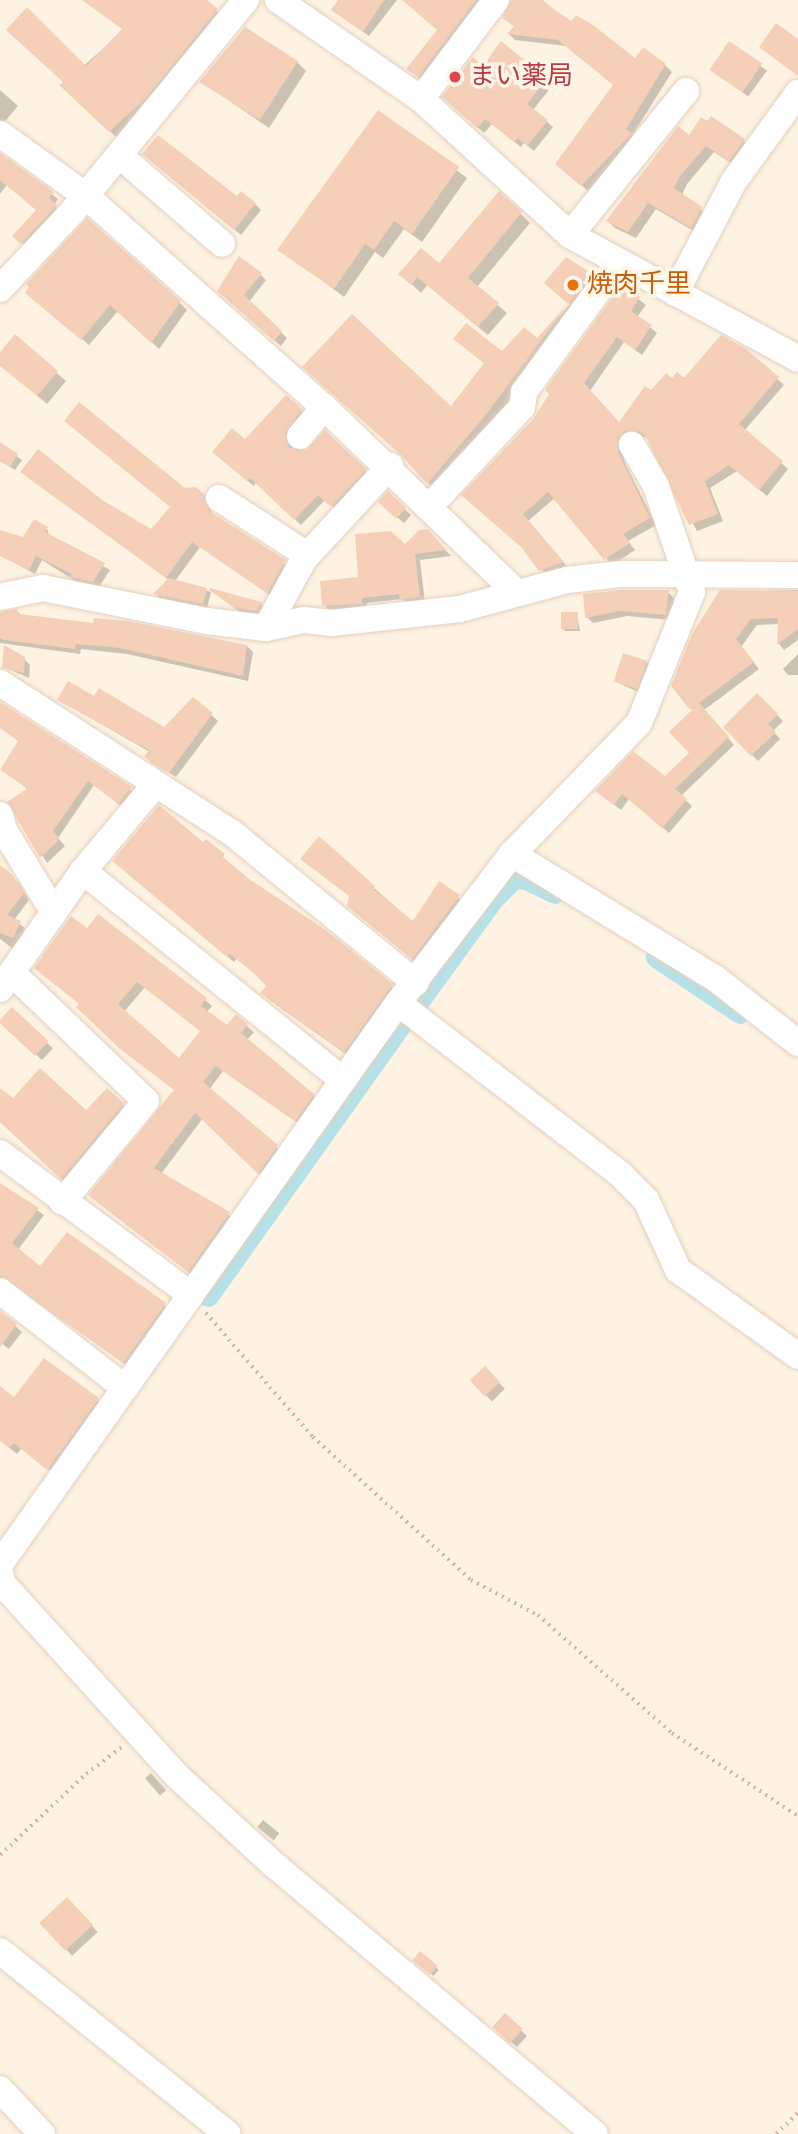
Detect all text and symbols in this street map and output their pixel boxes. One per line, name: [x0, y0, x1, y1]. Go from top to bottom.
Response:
place label: まい薬局: [469, 61, 573, 93]
marker: まい薬局: [447, 69, 463, 85]
place label: 焼肉千里: [587, 269, 691, 301]
marker: 焼肉千里: [565, 277, 581, 293]

